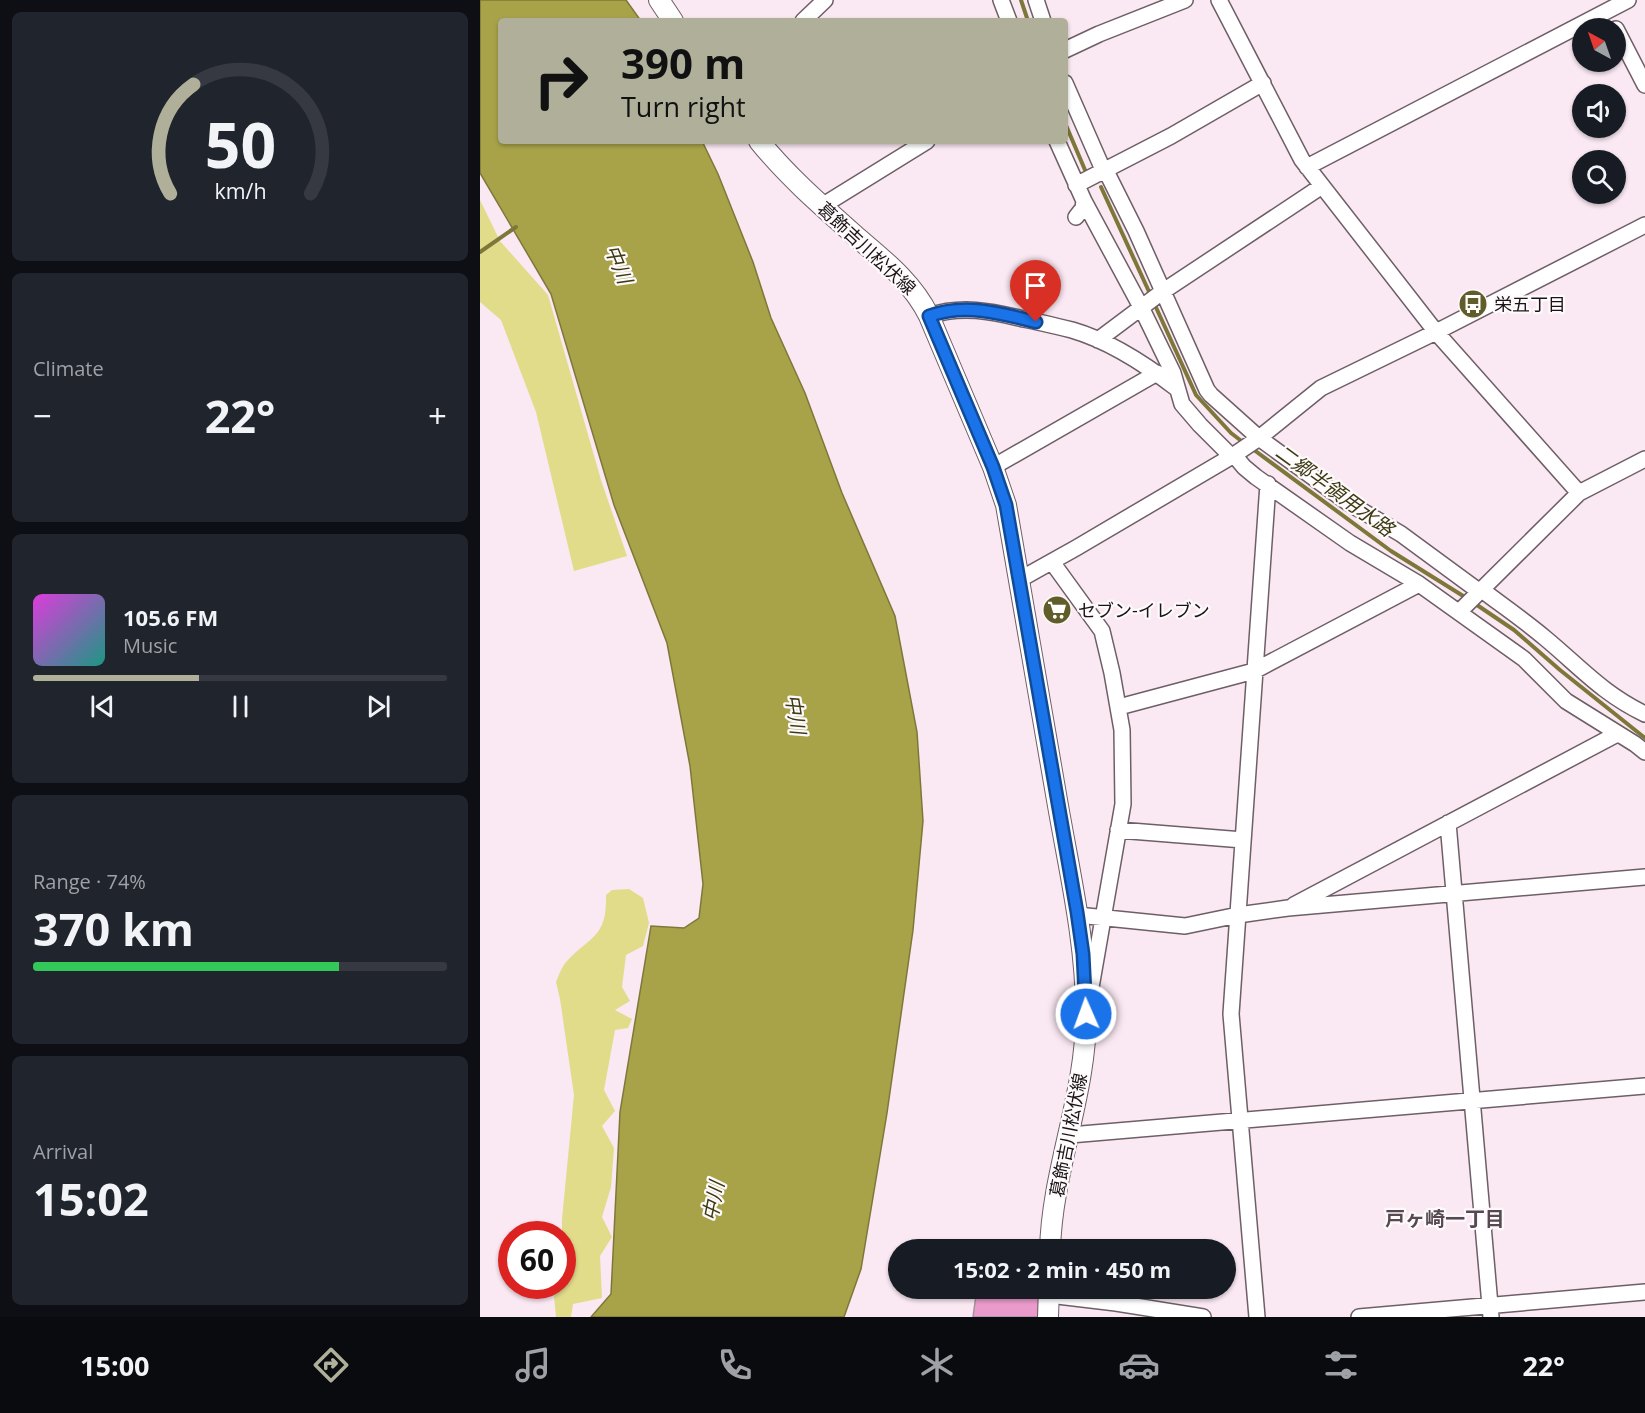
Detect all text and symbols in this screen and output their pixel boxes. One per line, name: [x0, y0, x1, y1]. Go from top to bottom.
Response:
north arrow: [1572, 18, 1626, 72]
map controls: [1572, 18, 1626, 204]
text: 390 m: [621, 34, 745, 91]
icon: right: [522, 42, 600, 120]
button: sound: [1572, 84, 1626, 138]
text: Turn right: [621, 88, 746, 125]
text: 50: [204, 101, 276, 186]
button: search: [1572, 150, 1626, 204]
text: km/h: [214, 176, 266, 205]
street label: 葛飾吉川松伏線: [813, 196, 921, 300]
water label: 中川: [599, 240, 640, 289]
pin: [1010, 260, 1061, 322]
icon: arrive: [1019, 269, 1052, 302]
bus stop icon: 栄五丁目: [1457, 288, 1489, 320]
place label: 栄五丁目: [1494, 292, 1566, 316]
text: Climate: [33, 355, 104, 382]
text: 22°: [205, 385, 275, 446]
text: −: [33, 393, 52, 438]
text: +: [428, 393, 447, 438]
water label: 二郷半領用水路: [1270, 438, 1401, 543]
supermarket icon: セブン-イレブン: [1041, 594, 1073, 626]
place label: セブン-イレブン: [1078, 598, 1210, 622]
text: 105.6 FM: [123, 602, 218, 632]
text: Music: [123, 632, 177, 659]
icon: previous: [86, 690, 119, 723]
icon: pause: [224, 690, 257, 723]
icon: next: [362, 690, 395, 723]
water label: 中川: [780, 692, 813, 738]
text: Range · 74%: [33, 868, 146, 895]
text: 370 km: [33, 898, 194, 959]
position arrow: [1054, 982, 1118, 1046]
street label: 葛飾吉川松伏線: [1044, 1071, 1092, 1199]
text: Arrival: [33, 1138, 93, 1165]
text: 15:02: [33, 1168, 149, 1229]
water label: 中川: [696, 1177, 730, 1223]
district label: 戸ヶ崎一丁目: [1385, 1205, 1505, 1232]
speed limit sign: 60: [498, 1221, 576, 1299]
text: 15:02 · 2 min · 450 m: [953, 1254, 1171, 1284]
icon: directions: [310, 1344, 352, 1386]
icon: music: [512, 1344, 554, 1386]
icon: phone: [714, 1344, 756, 1386]
icon: climate: [916, 1344, 958, 1386]
icon: car: [1118, 1344, 1160, 1386]
icon: filters: [1320, 1344, 1362, 1386]
text: 15:00: [80, 1347, 150, 1384]
text: 22°: [1522, 1347, 1565, 1384]

